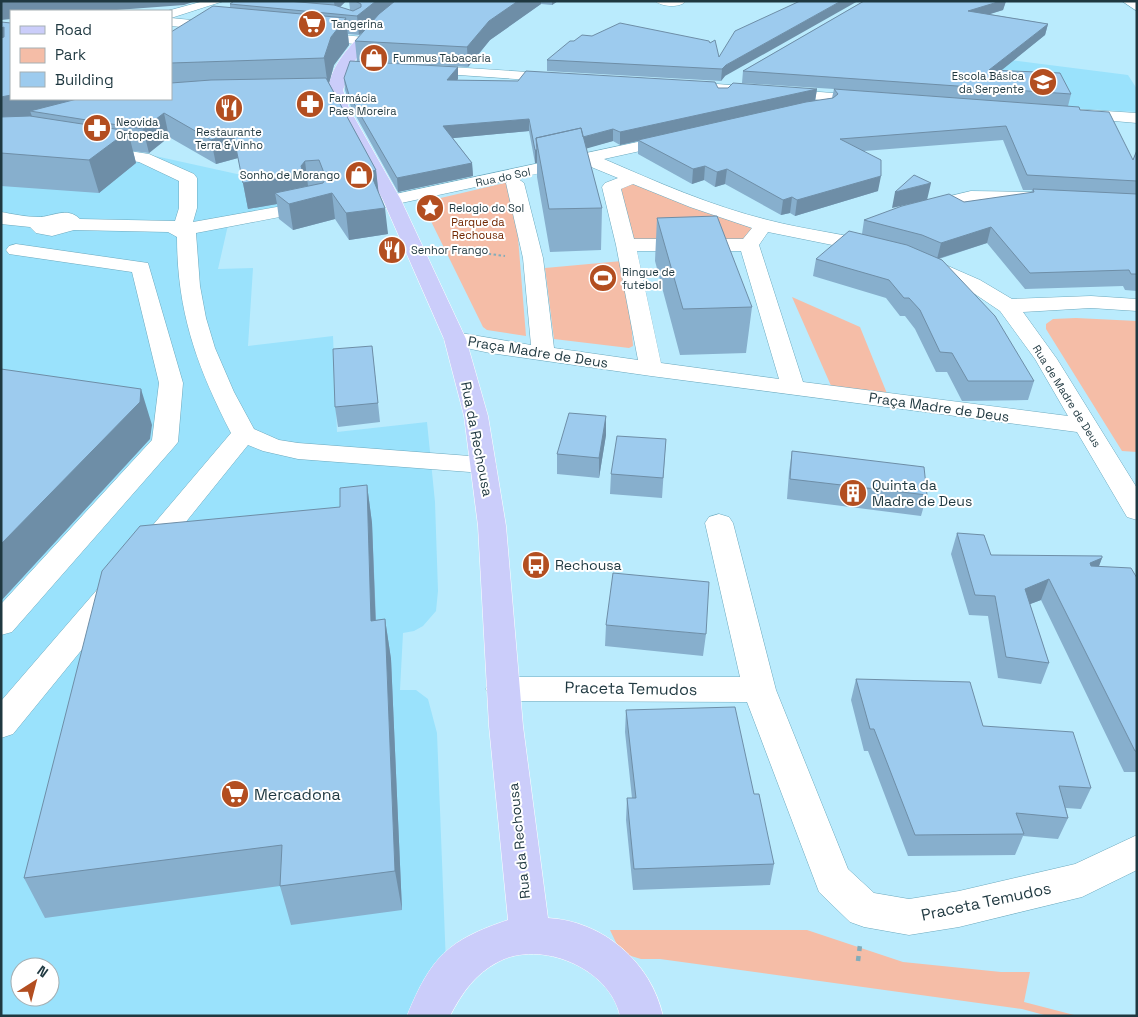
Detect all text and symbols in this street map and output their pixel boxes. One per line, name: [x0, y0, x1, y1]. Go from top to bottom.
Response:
supermarket icon: Tangerina: [297, 9, 327, 39]
legend: [10, 10, 172, 100]
place label: Tangerina: [331, 17, 384, 31]
text: Road: [55, 20, 92, 39]
shop icon: Fummus Tabacaria: [359, 43, 389, 73]
text: Park: [55, 45, 86, 64]
place label: Fummus Tabacaria: [393, 51, 491, 65]
school or university icon: Escola Básica da Serpente: [1028, 67, 1058, 97]
place label: Escola Básica da Serpente: [952, 69, 1025, 96]
text: Building: [55, 70, 114, 89]
pharmacy icon: Farmácia Paes Moreira: [295, 89, 325, 119]
place label: Farmácia Paes Moreira: [329, 91, 397, 118]
restaurant icon: Restaurante Terra & Vinho: [214, 93, 244, 123]
pharmacy icon: Neovida Ortopedia: [82, 113, 112, 143]
place label: Neovida Ortopedia: [116, 115, 170, 142]
place label: Restaurante Terra & Vinho: [195, 125, 263, 152]
shop icon: Sonho de Morango: [344, 160, 374, 190]
street label: Rua do Sol: [474, 164, 532, 190]
place label: Sonho de Morango: [240, 168, 340, 182]
place icon: Relogio do Sol: [415, 193, 445, 223]
place label: Relogio do Sol: [449, 201, 524, 215]
park label: Parque da Rechousa: [451, 215, 505, 242]
restaurant icon: Senhor Frango: [377, 235, 407, 265]
place label: Senhor Frango: [411, 243, 489, 257]
sports icon: Ringue de futebol: [588, 263, 618, 293]
place label: Ringue de futebol: [622, 265, 675, 292]
street label: Praça Madre de Deus: [467, 332, 609, 372]
street label: Rua de Madre de Deus: [1030, 342, 1104, 450]
street label: Rua da Rechousa: [457, 380, 497, 498]
street label: Praça Madre de Deus: [868, 388, 1010, 426]
place label: Quinta da Madre de Deus: [872, 476, 972, 510]
building icon: Quinta da Madre de Deus: [838, 478, 868, 508]
bus stop icon: Rechousa: [521, 550, 551, 580]
place label: Rechousa: [555, 556, 622, 574]
street label: Praceta Temudos: [565, 677, 697, 700]
supermarket icon: Mercadona: [220, 779, 250, 809]
street label: Rua da Rechousa: [504, 782, 534, 900]
place label: Mercadona: [254, 784, 341, 805]
street label: Praceta Temudos: [919, 877, 1053, 926]
north arrow: [10, 957, 60, 1007]
text: N: [34, 961, 52, 982]

